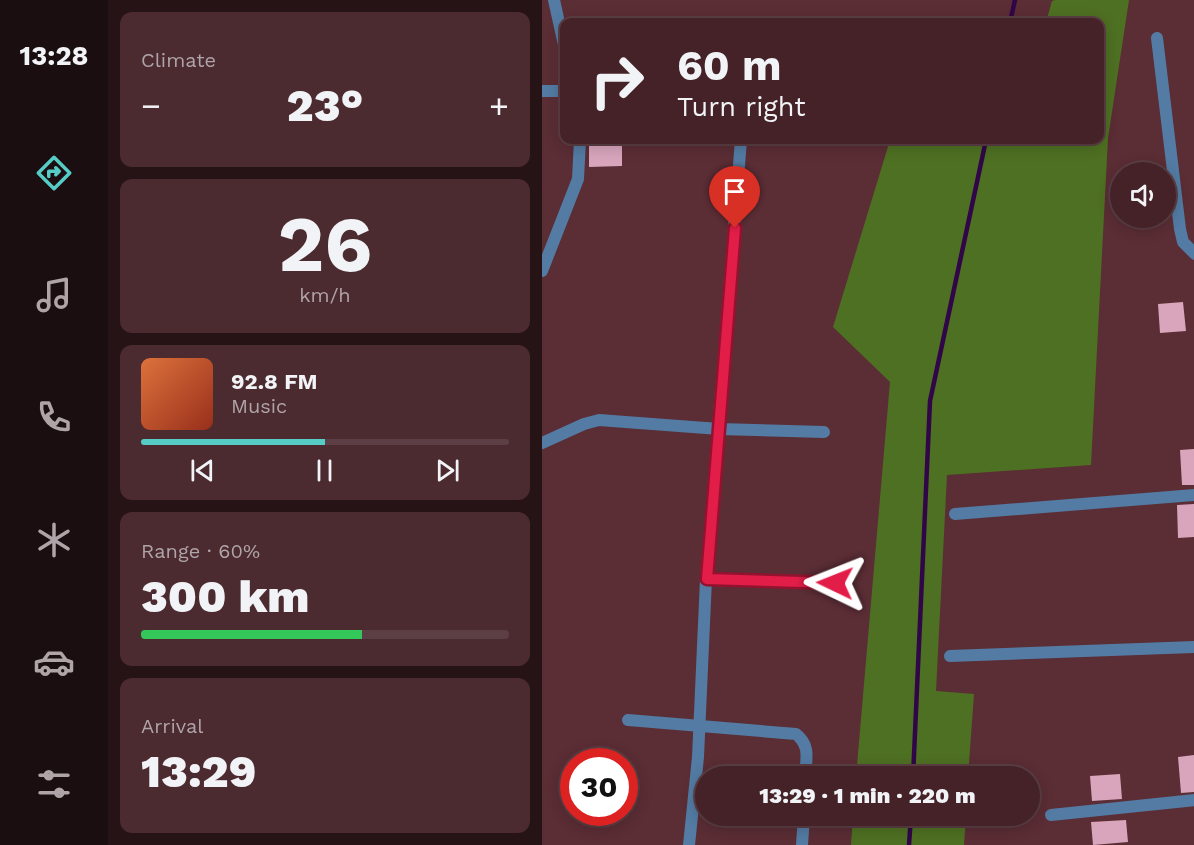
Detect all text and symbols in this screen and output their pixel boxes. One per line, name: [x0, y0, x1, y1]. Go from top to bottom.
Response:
text: 13:28: [20, 40, 88, 72]
text: 60 m: [677, 41, 781, 90]
icon: right: [578, 42, 656, 120]
text: Climate: [141, 48, 216, 72]
text: 23°: [287, 79, 363, 132]
text: −: [141, 86, 161, 125]
text: +: [489, 86, 509, 125]
text: Turn right: [677, 91, 806, 123]
icon: directions: [33, 152, 75, 194]
map controls: [1110, 162, 1176, 228]
button: sound: [1110, 162, 1176, 228]
pin: [709, 166, 760, 228]
icon: arrive: [718, 175, 751, 208]
text: 26: [278, 198, 372, 290]
icon: music: [33, 274, 75, 316]
text: km/h: [299, 283, 351, 307]
text: 92.8 FM: [231, 369, 318, 394]
text: Music: [231, 394, 287, 418]
icon: phone: [33, 396, 75, 438]
icon: previous: [186, 454, 219, 487]
icon: pause: [308, 454, 341, 487]
icon: next: [431, 454, 464, 487]
icon: climate: [33, 519, 75, 561]
text: Range · 60%: [141, 539, 260, 563]
position arrow: [803, 551, 867, 615]
text: 300 km: [141, 570, 309, 623]
icon: car: [33, 641, 75, 683]
text: Arrival: [141, 714, 203, 738]
text: 13:29: [141, 745, 256, 798]
speed limit sign: 30: [560, 748, 638, 826]
icon: filters: [33, 763, 75, 805]
text: 13:29 · 1 min · 220 m: [759, 783, 976, 808]

